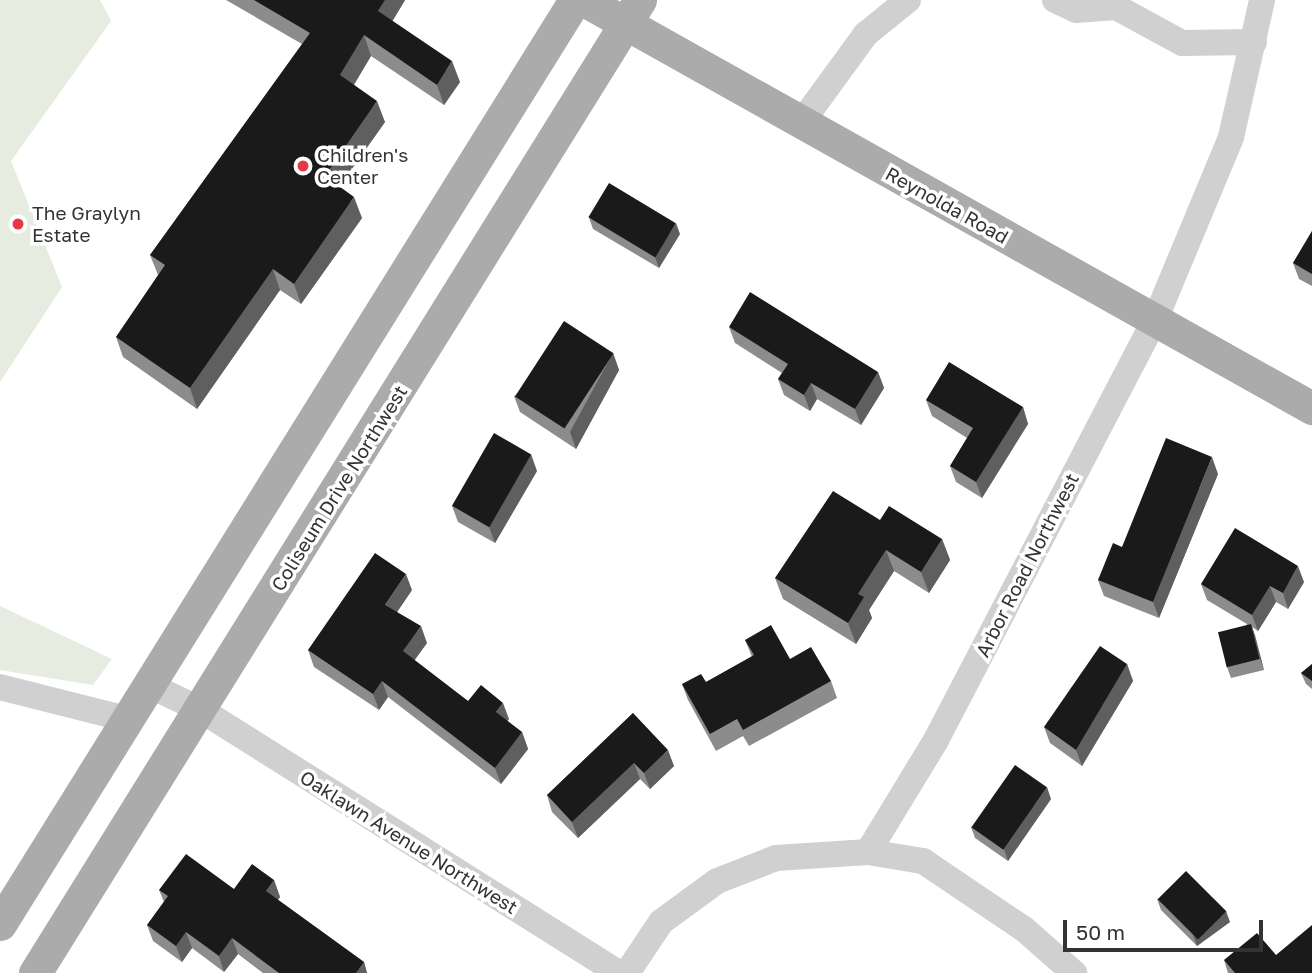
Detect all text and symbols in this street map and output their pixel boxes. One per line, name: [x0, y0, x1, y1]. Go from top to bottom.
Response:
place label: Children's Center: [317, 144, 408, 188]
marker: Children's Center: [295, 158, 311, 174]
street label: Reynolda Road: [882, 162, 1012, 248]
place label: The Graylyn Estate: [32, 202, 141, 246]
marker: The Graylyn Estate: [10, 216, 26, 232]
street label: Coliseum Drive Northwest: [266, 381, 412, 595]
street label: Arbor Road Northwest: [971, 469, 1083, 661]
street label: Oaklawn Avenue Northwest: [296, 765, 522, 919]
scale bar: [1067, 906, 1266, 950]
text: 50 m: [1076, 919, 1125, 945]

